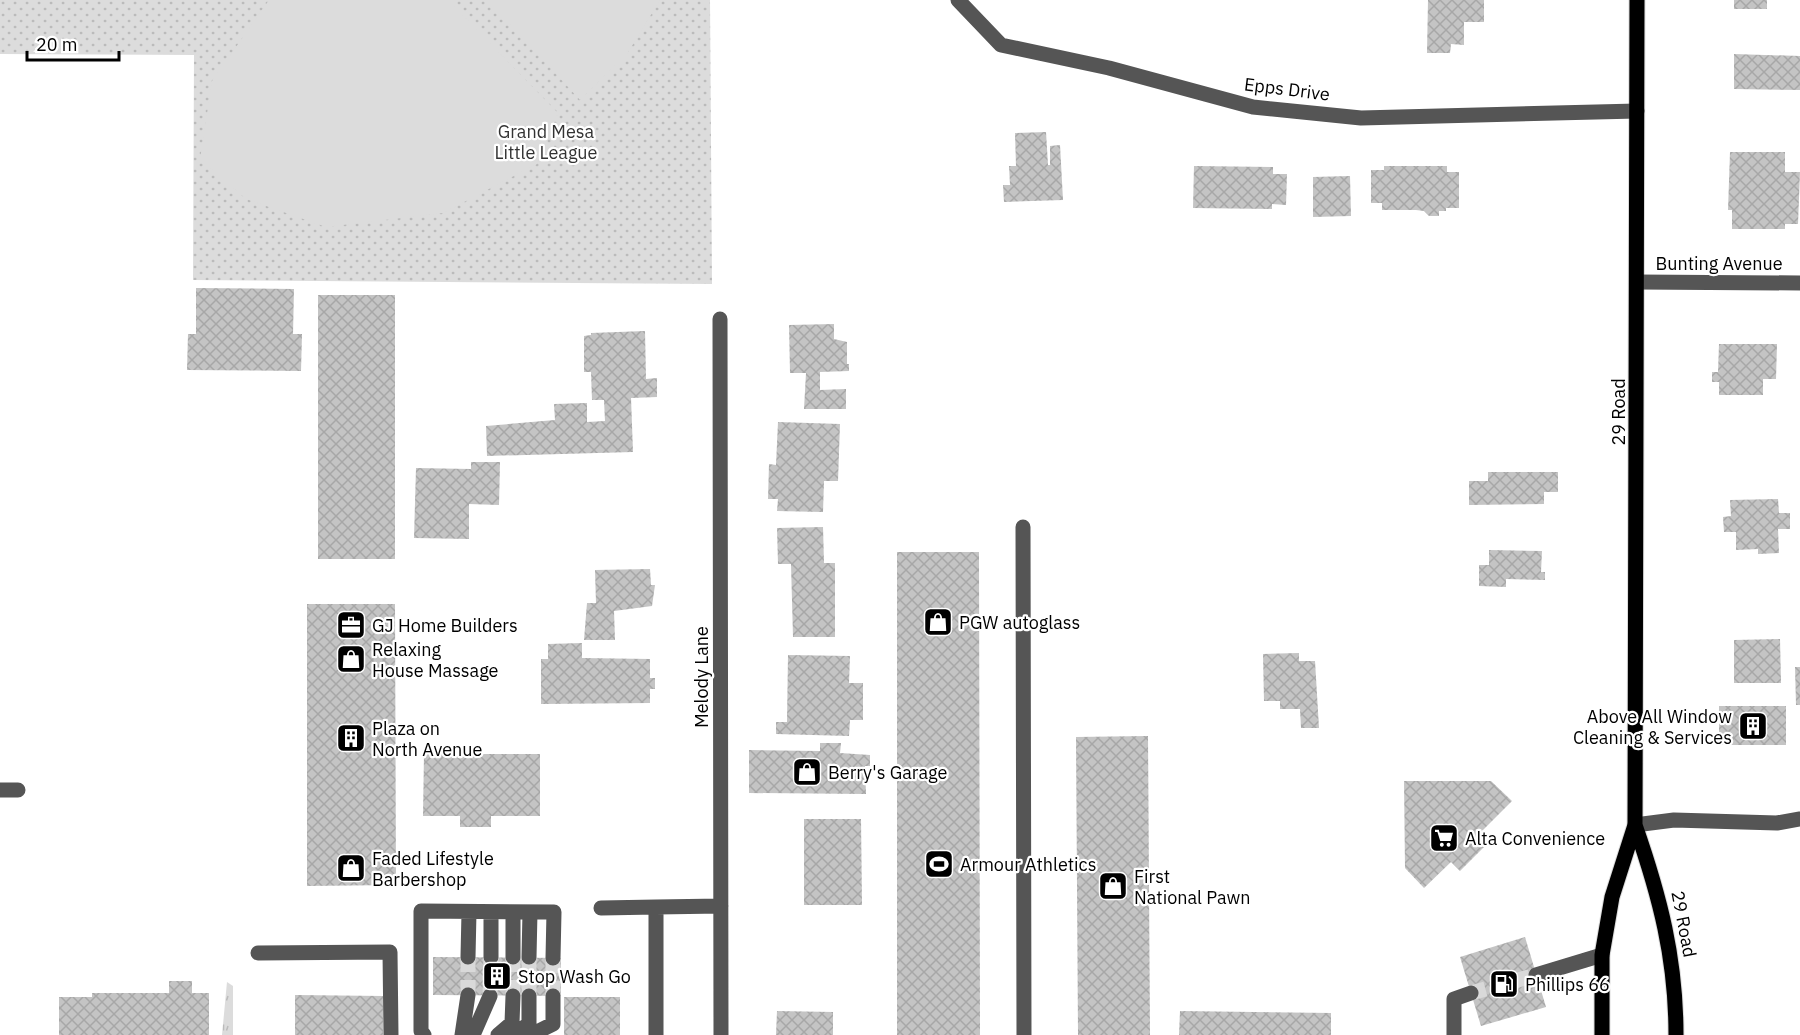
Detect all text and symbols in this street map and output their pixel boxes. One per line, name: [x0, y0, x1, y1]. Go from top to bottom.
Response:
scale bar: [27, 24, 118, 62]
text: 20 m: [36, 33, 78, 56]
street label: Epps Drive: [1243, 72, 1331, 106]
park label: Grand Mesa Little League: [495, 120, 598, 164]
street label: Bunting Avenue: [1655, 252, 1783, 275]
street label: 29 Road: [1607, 378, 1630, 446]
shop icon: PGW autoglass: [922, 606, 954, 638]
office icon: GJ Home Builders: [335, 609, 367, 641]
place label: PGW autoglass: [959, 611, 1080, 634]
place label: GJ Home Builders: [372, 614, 518, 637]
street label: Melody Lane: [690, 626, 713, 728]
place label: Relaxing House Massage: [372, 638, 499, 682]
shop icon: Relaxing House Massage: [335, 643, 367, 675]
place label: Above All Window Cleaning & Services: [1573, 705, 1732, 749]
building icon: Above All Window Cleaning & Services: [1737, 710, 1769, 742]
place label: Plaza on North Avenue: [372, 717, 482, 761]
building icon: Plaza on North Avenue: [335, 722, 367, 754]
shop icon: Berry's Garage: [791, 756, 823, 788]
place label: Berry's Garage: [828, 761, 947, 784]
supermarket icon: Alta Convenience: [1428, 822, 1460, 854]
place label: Alta Convenience: [1465, 827, 1605, 850]
place label: Faded Lifestyle Barbershop: [372, 847, 494, 891]
sports icon: Armour Athletics: [923, 848, 955, 880]
shop icon: Faded Lifestyle Barbershop: [335, 852, 367, 884]
place label: Armour Athletics: [960, 853, 1096, 876]
place label: First National Pawn: [1134, 865, 1251, 909]
shop icon: First National Pawn: [1097, 870, 1129, 902]
street label: 29 Road: [1666, 889, 1702, 959]
building icon: Stop Wash Go: [481, 960, 513, 992]
place label: Stop Wash Go: [518, 965, 631, 988]
fuel station icon: Phillips 66: [1488, 968, 1520, 1000]
place label: Phillips 66: [1525, 973, 1610, 996]

